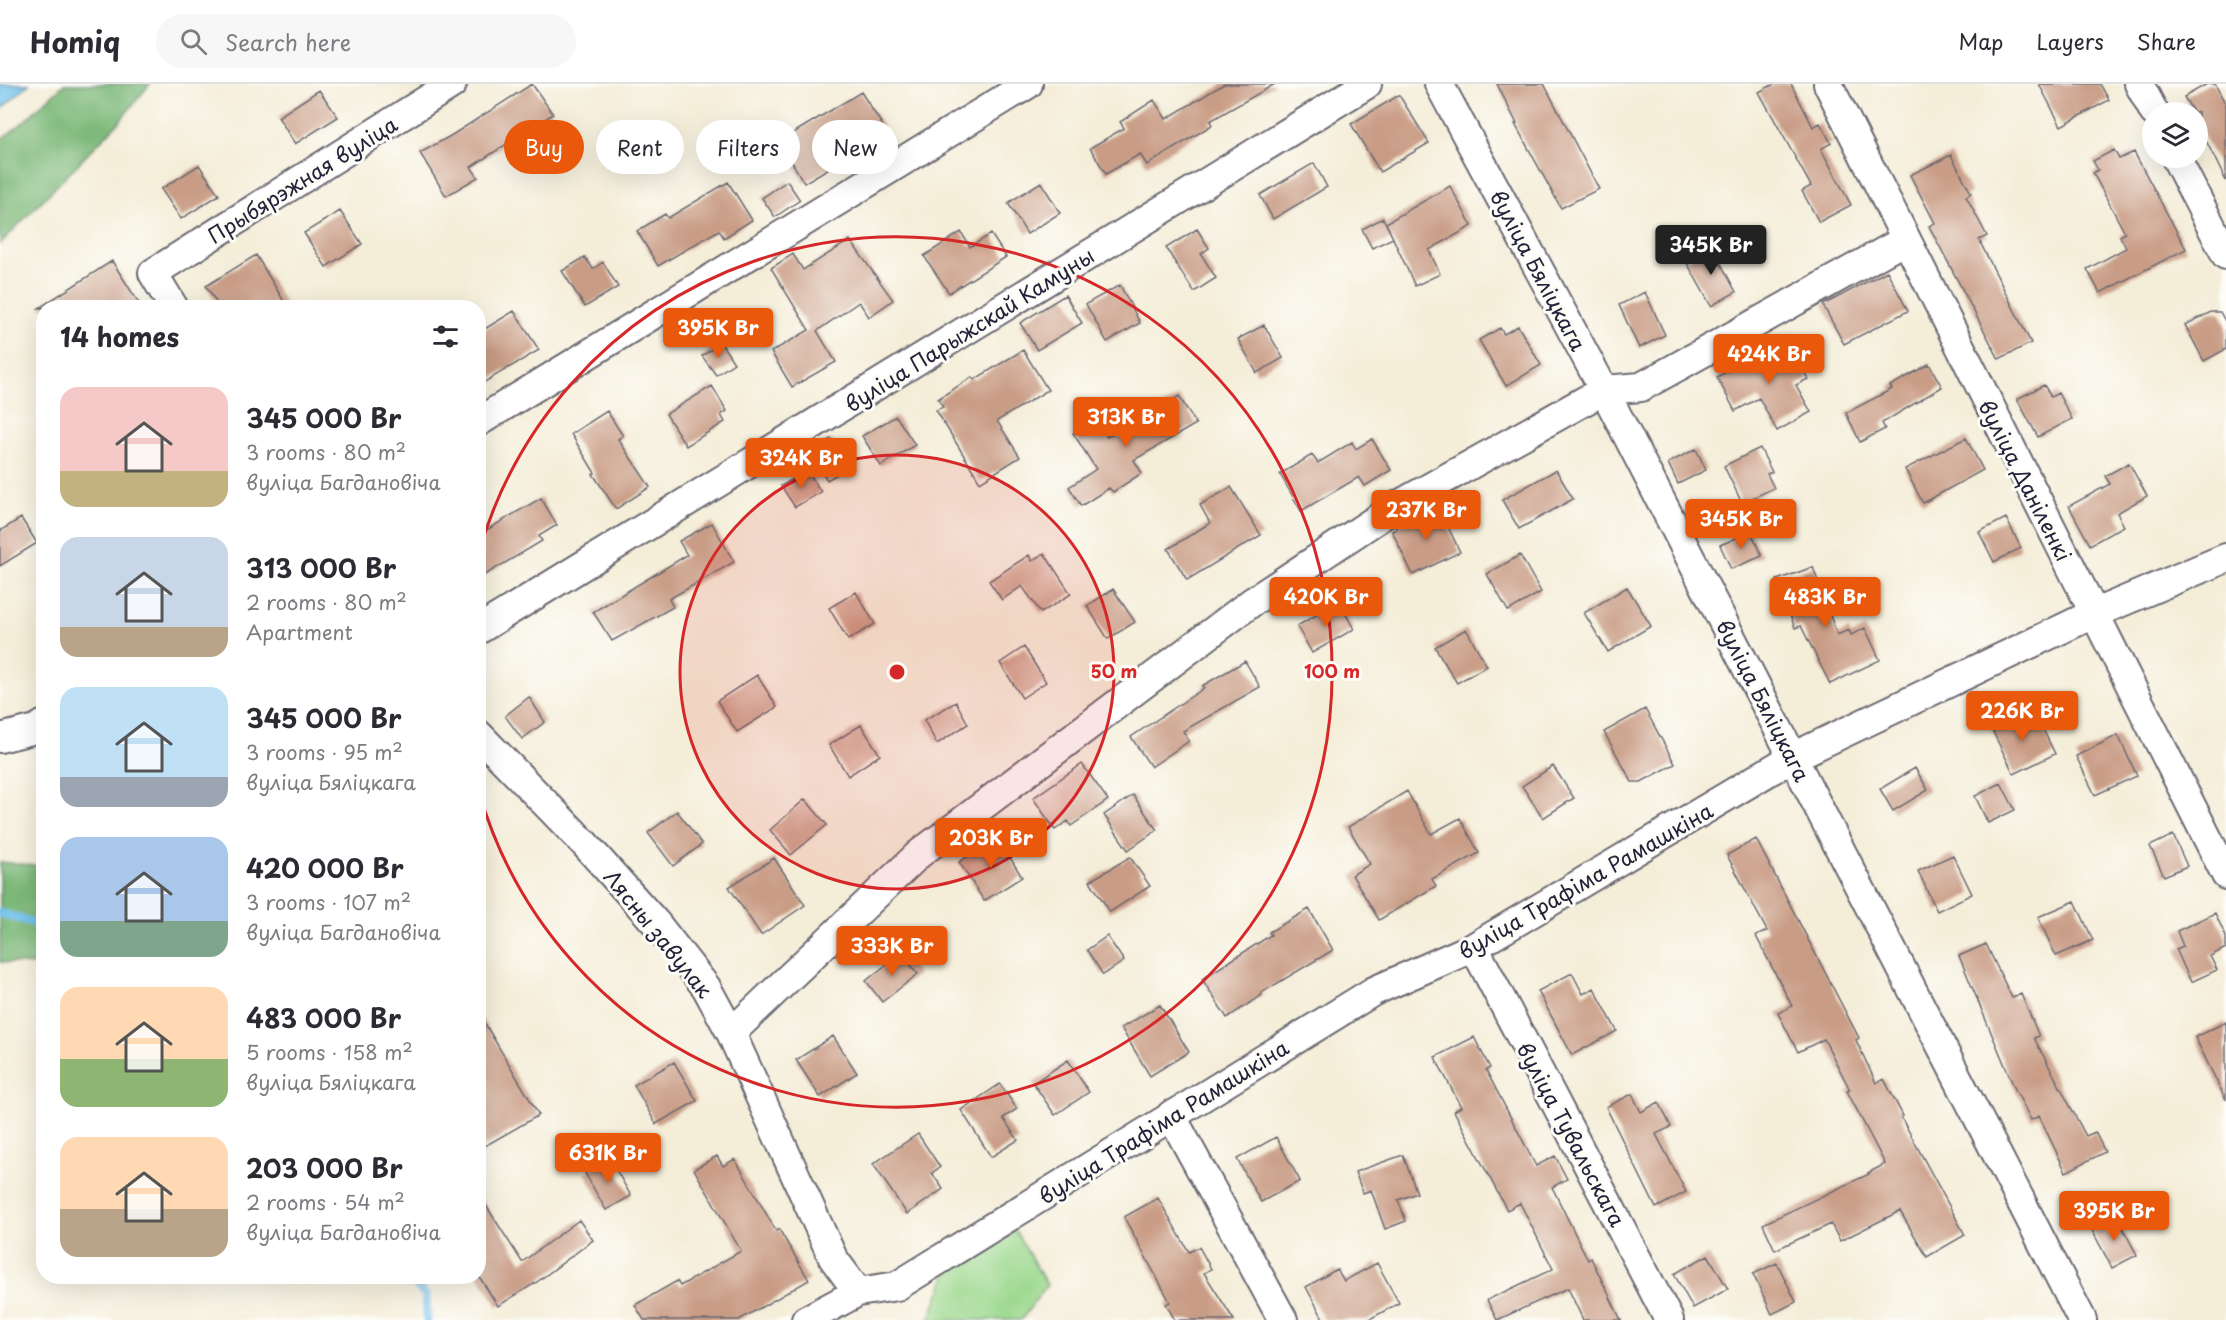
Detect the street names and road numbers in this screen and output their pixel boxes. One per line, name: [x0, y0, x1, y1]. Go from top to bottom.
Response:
street label: Прыбярэжная вуліца: [201, 107, 403, 251]
street label: вуліца Бяліцкага: [1483, 184, 1595, 357]
street label: вуліца Парыжскай Камуны: [838, 239, 1100, 419]
street label: вуліца Даніленкі: [1972, 394, 2080, 566]
street label: вуліца Бяліцкага: [1709, 613, 1819, 787]
street label: вуліца Трафіма Рамашкіна: [1452, 794, 1718, 966]
street label: Лясны завулак: [597, 862, 721, 1005]
street label: вуліца Трафіма Рамашкіна: [1032, 1031, 1294, 1211]
street label: вуліца Тувальскага: [1510, 1036, 1635, 1233]

